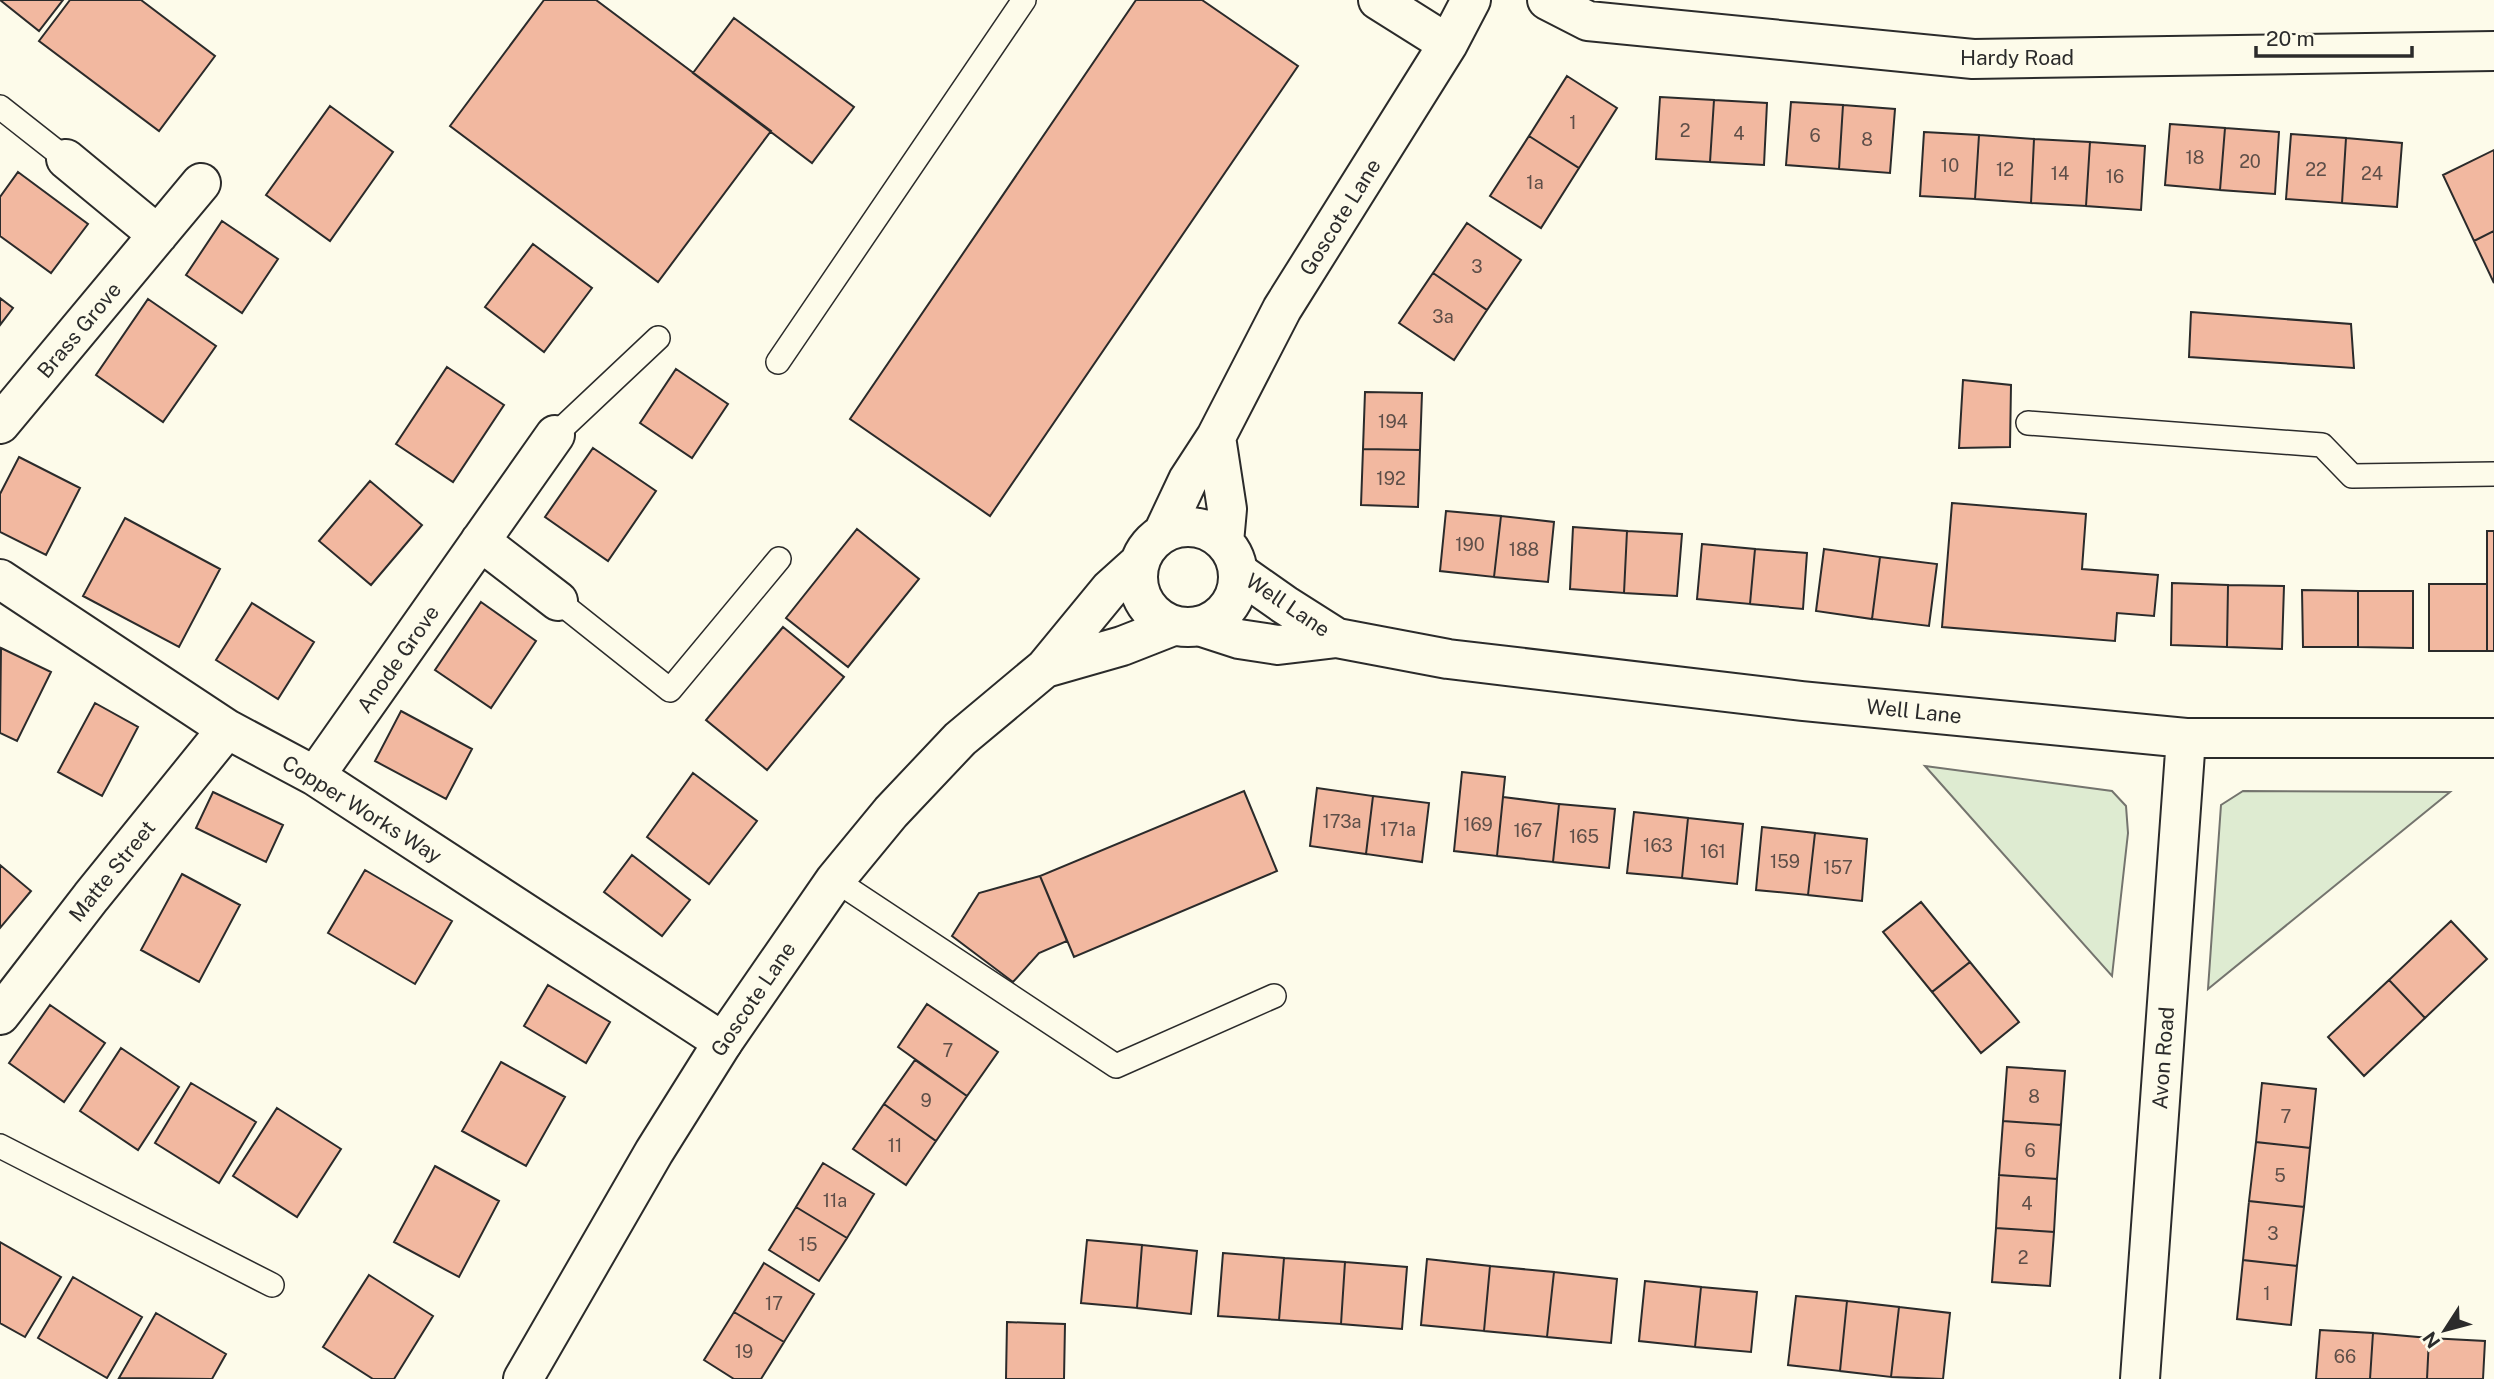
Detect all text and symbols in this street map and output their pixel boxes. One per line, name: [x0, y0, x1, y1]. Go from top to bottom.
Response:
scale bar: [2256, 14, 2412, 58]
text: 20 m: [2266, 26, 2315, 51]
street label: Hardy Road: [1960, 45, 2074, 70]
house number: 1: [1569, 112, 1577, 133]
house number: 2: [1680, 120, 1690, 141]
house number: 4: [1733, 123, 1745, 144]
house number: 6: [1809, 125, 1821, 146]
house number: 8: [1861, 129, 1873, 150]
house number: 18: [2186, 147, 2204, 168]
house number: 20: [2239, 151, 2261, 172]
street label: Goscote Lane: [1294, 154, 1386, 280]
house number: 10: [1941, 155, 1959, 176]
house number: 12: [1996, 159, 2014, 180]
house number: 22: [2305, 159, 2327, 180]
house number: 14: [2051, 163, 2069, 184]
house number: 24: [2361, 163, 2383, 184]
house number: 16: [2106, 166, 2124, 187]
house number: 1a: [1526, 172, 1544, 193]
house number: 3: [1471, 256, 1483, 277]
street label: Brass Grove: [32, 277, 126, 383]
house number: 3a: [1432, 306, 1454, 327]
house number: 194: [1378, 411, 1408, 432]
house number: 192: [1376, 468, 1406, 489]
house number: 190: [1455, 534, 1485, 555]
house number: 188: [1509, 539, 1539, 560]
street label: Well Lane: [1241, 568, 1335, 642]
street label: Anode Grove: [352, 600, 444, 718]
street label: Well Lane: [1865, 694, 1963, 728]
street label: Copper Works Way: [278, 750, 446, 868]
house number: 173a: [1322, 811, 1362, 832]
house number: 169: [1463, 814, 1493, 835]
street label: Matte Street: [64, 815, 160, 927]
house number: 171a: [1380, 819, 1416, 840]
house number: 167: [1513, 820, 1543, 841]
house number: 165: [1569, 826, 1599, 847]
house number: 163: [1643, 835, 1673, 856]
house number: 161: [1700, 841, 1726, 862]
house number: 159: [1770, 851, 1800, 872]
house number: 157: [1823, 857, 1853, 878]
street label: Goscote Lane: [706, 937, 800, 1061]
street label: Avon Road: [2147, 1006, 2179, 1110]
house number: 7: [943, 1040, 953, 1061]
house number: 8: [2028, 1086, 2040, 1107]
house number: 9: [920, 1090, 932, 1111]
house number: 7: [2281, 1106, 2291, 1127]
house number: 11: [888, 1135, 902, 1156]
house number: 6: [2024, 1140, 2036, 1161]
house number: 5: [2274, 1165, 2286, 1186]
house number: 11a: [823, 1190, 847, 1211]
house number: 4: [2021, 1193, 2033, 1214]
house number: 3: [2267, 1223, 2279, 1244]
house number: 15: [799, 1234, 817, 1255]
house number: 2: [2018, 1247, 2028, 1268]
house number: 1: [2263, 1283, 2271, 1304]
house number: 17: [765, 1293, 783, 1314]
north arrow: [2410, 1295, 2480, 1365]
text: N: [2418, 1328, 2445, 1352]
house number: 19: [735, 1341, 753, 1362]
house number: 66: [2334, 1346, 2356, 1367]

